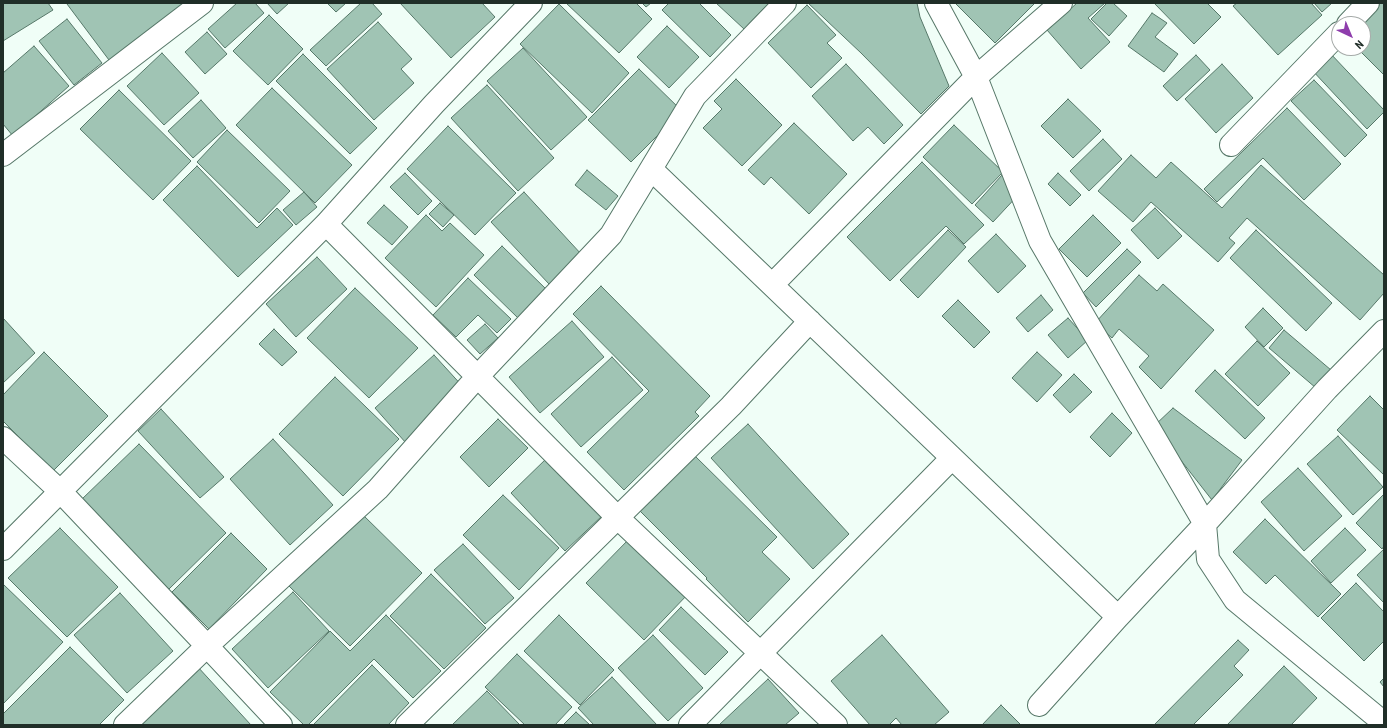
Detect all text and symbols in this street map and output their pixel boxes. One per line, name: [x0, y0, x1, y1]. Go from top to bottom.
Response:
north arrow: [1331, 16, 1371, 56]
text: N: [1352, 37, 1366, 51]

